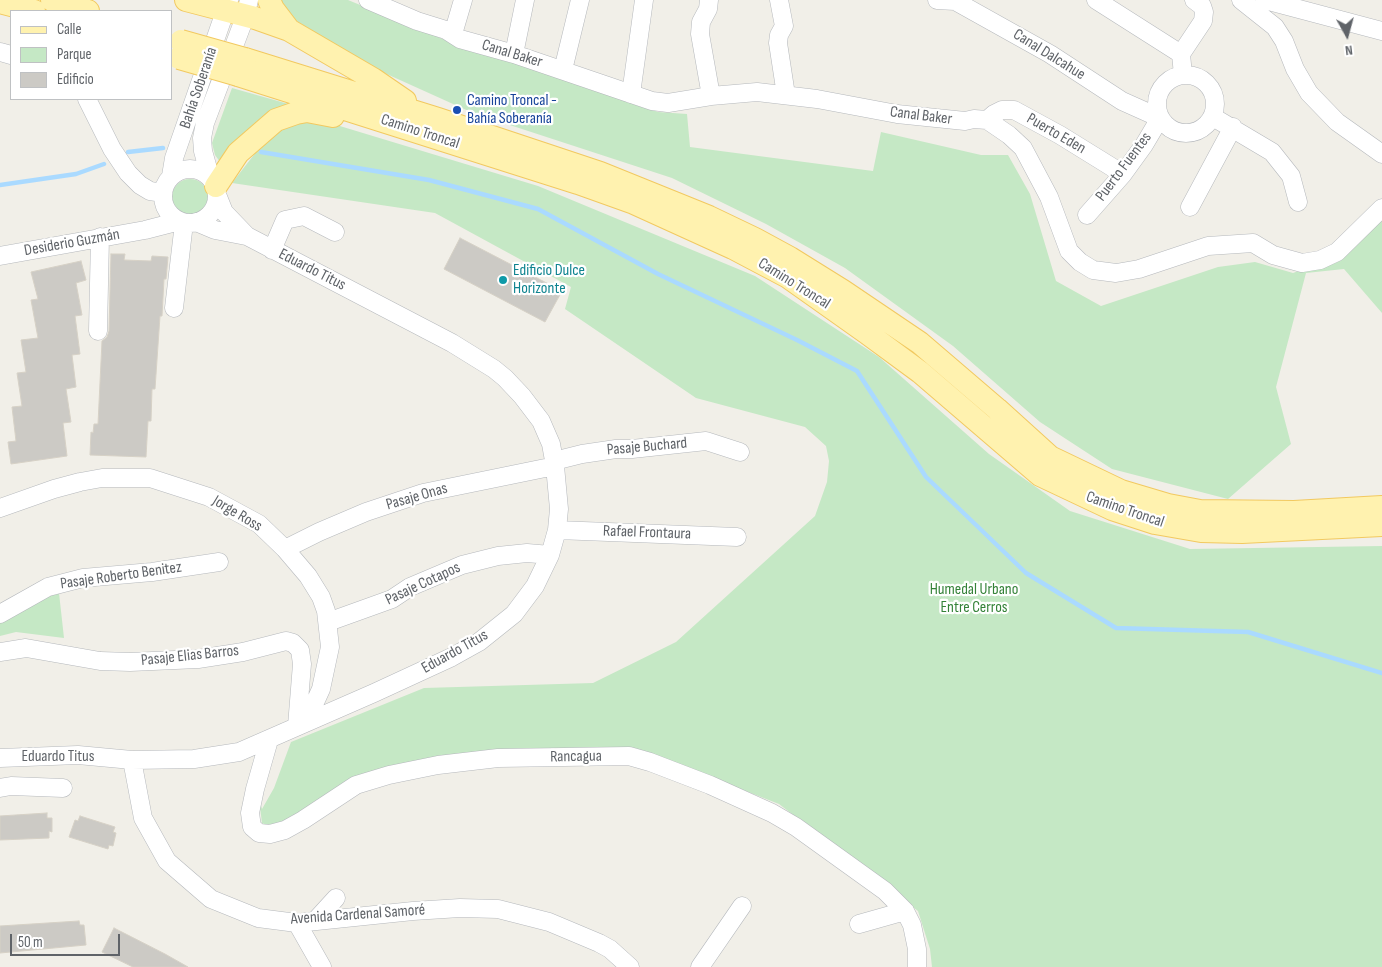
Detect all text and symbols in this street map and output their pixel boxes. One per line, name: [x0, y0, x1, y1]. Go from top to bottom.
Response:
legend: [10, 10, 172, 100]
north arrow: [1322, 10, 1372, 60]
text: Calle: [57, 20, 81, 39]
street label: Canal Dalcahue: [1009, 25, 1089, 85]
street label: Canal Baker: [479, 36, 545, 72]
text: N: [1344, 41, 1354, 59]
text: Parque: [57, 45, 92, 64]
street label: Bahía Soberanía: [176, 45, 222, 131]
text: Edificio: [57, 70, 94, 89]
place label: Camino Troncal - Bahía Soberanía: [467, 91, 557, 129]
street label: Canal Baker: [889, 103, 953, 129]
marker: Camino Troncal - Bahía Soberanía: [451, 104, 463, 116]
street label: Puerto Eden: [1023, 109, 1089, 159]
street label: Camino Troncal: [378, 110, 462, 154]
street label: Puerto Fuentes: [1092, 129, 1156, 205]
street label: Desiderio Guzmán: [23, 225, 121, 261]
street label: Eduardo Titus: [275, 245, 349, 295]
street label: Camino Troncal: [754, 254, 834, 314]
place label: Edificio Dulce Horizonte: [513, 261, 585, 299]
marker: Edificio Dulce Horizonte: [497, 274, 509, 286]
street label: Pasaje Buchard: [606, 434, 688, 460]
street label: Pasaje Onas: [384, 479, 450, 515]
street label: Camino Troncal: [1083, 488, 1167, 532]
street label: Jorge Ross: [209, 492, 265, 536]
street label: Rafael Frontaura: [603, 522, 691, 544]
street label: Pasaje Roberto Benitez: [59, 558, 183, 594]
street label: Pasaje Cotapos: [382, 558, 464, 610]
park label: Humedal Urbano Entre Cerros: [930, 580, 1018, 618]
street label: Eduardo Titus: [418, 626, 492, 678]
street label: Pasaje Elias Barros: [140, 641, 240, 671]
street label: Eduardo Titus: [22, 747, 94, 767]
street label: Rancagua: [550, 747, 602, 767]
street label: Avenida Cardenal Samoré: [290, 901, 426, 929]
scale bar: [12, 924, 122, 956]
text: 50 m: [18, 933, 43, 952]

